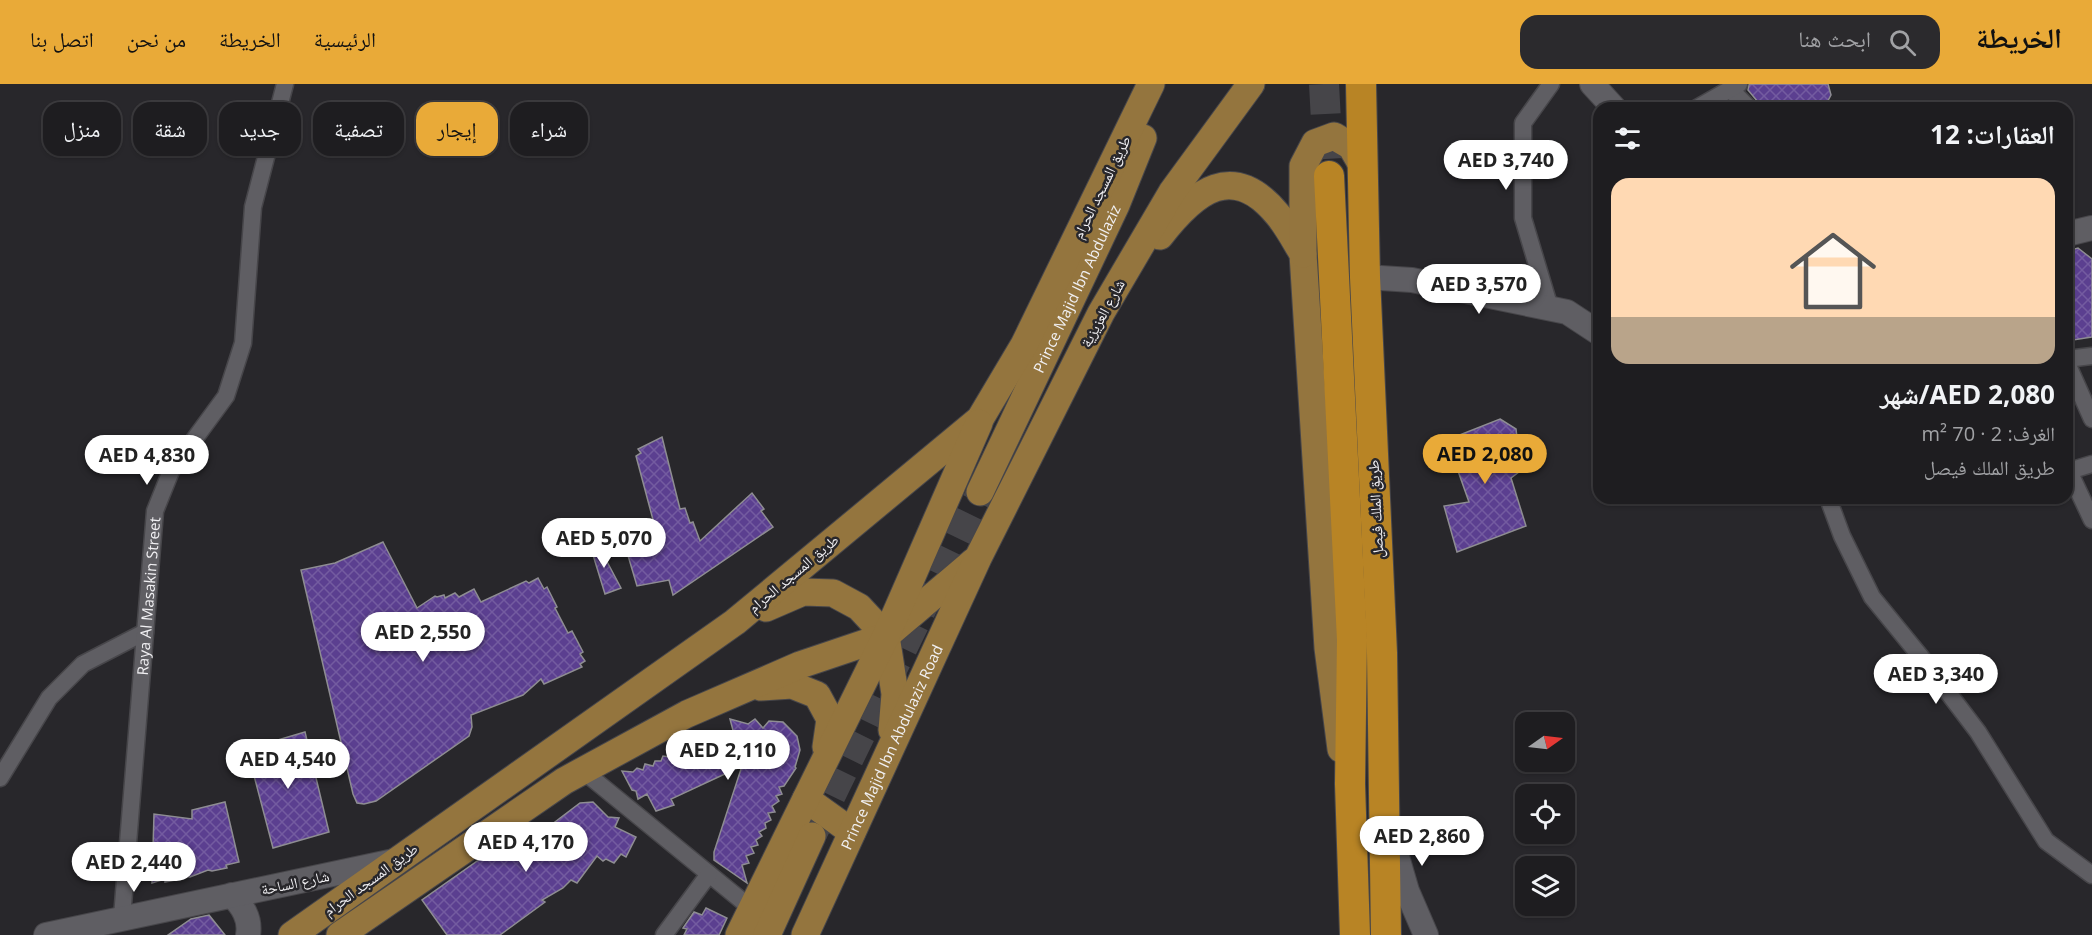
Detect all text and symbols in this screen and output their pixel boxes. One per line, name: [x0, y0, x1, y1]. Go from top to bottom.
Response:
search box: [1520, 15, 1940, 69]
text: الخريطة: [1976, 18, 2062, 56]
text: ابحث هنا: [1798, 23, 1871, 53]
text: اتصل بنا: [30, 25, 94, 53]
text: من نحن: [127, 25, 186, 53]
text: الخريطة: [219, 25, 281, 53]
text: الرئيسية: [314, 25, 376, 53]
icon: search: [1886, 26, 1919, 59]
chip: منزل: [43, 102, 121, 156]
chip: شقة: [133, 102, 207, 156]
chip: جديد: [219, 102, 301, 156]
chip: تصفية: [313, 102, 404, 156]
chip: إيجار: [416, 102, 498, 156]
chip: شراء: [510, 102, 588, 156]
text: العقارات: 12: [1930, 116, 2055, 152]
icon: filters: [1611, 122, 1644, 155]
street label: طريق المسجد الحرام: [1067, 132, 1136, 242]
pin: AED 3,740: [1437, 140, 1575, 191]
text: AED 3,740: [1458, 146, 1554, 173]
street label: Prince Majid Ibn Abdulaziz: [1028, 201, 1125, 376]
icon: home: [1779, 217, 1887, 325]
pin: AED 3,570: [1410, 264, 1548, 315]
text: AED 3,570: [1431, 270, 1527, 297]
street label: شارع العزيزية: [1075, 275, 1130, 351]
text: AED 2,080/شهر: [1880, 376, 2055, 412]
text: الغرف: 2 · 70 m²: [1922, 420, 2055, 447]
pin: AED 2,080: [1416, 434, 1554, 485]
pin: AED 4,830: [78, 435, 216, 486]
text: AED 2,080: [1437, 440, 1533, 467]
text: AED 4,830: [99, 441, 195, 468]
text: طريق الملك فيصل: [1924, 454, 2055, 481]
street label: طريق الملك فيصل: [1362, 459, 1389, 559]
street label: Raya Al Masakin Street: [132, 516, 164, 676]
pin: AED 5,070: [535, 518, 673, 569]
text: AED 5,070: [556, 524, 652, 551]
street label: طريق المسجد الحرام: [744, 529, 843, 617]
pin: AED 2,550: [354, 612, 492, 663]
text: AED 2,550: [375, 618, 471, 645]
street label: Prince Majid Ibn Abdulaziz Road: [836, 641, 947, 853]
pin: AED 3,340: [1867, 654, 2005, 705]
text: AED 3,340: [1888, 660, 1984, 687]
north arrow: [1515, 712, 1575, 772]
map controls: [1515, 712, 1575, 916]
pin: AED 2,110: [659, 730, 797, 781]
text: AED 2,110: [680, 736, 776, 763]
pin: AED 4,540: [219, 739, 357, 790]
text: AED 4,540: [240, 745, 336, 772]
button: locate: [1515, 784, 1575, 844]
pin: AED 2,860: [1353, 816, 1491, 867]
pin: AED 4,170: [457, 822, 595, 873]
text: AED 2,860: [1374, 822, 1470, 849]
text: AED 4,170: [478, 828, 574, 855]
street label: طريق المسجد الحرام: [319, 838, 422, 921]
pin: AED 2,440: [65, 842, 203, 893]
text: AED 2,440: [86, 848, 182, 875]
button: layers: [1515, 856, 1575, 916]
street label: شارع الساحة: [259, 865, 331, 900]

